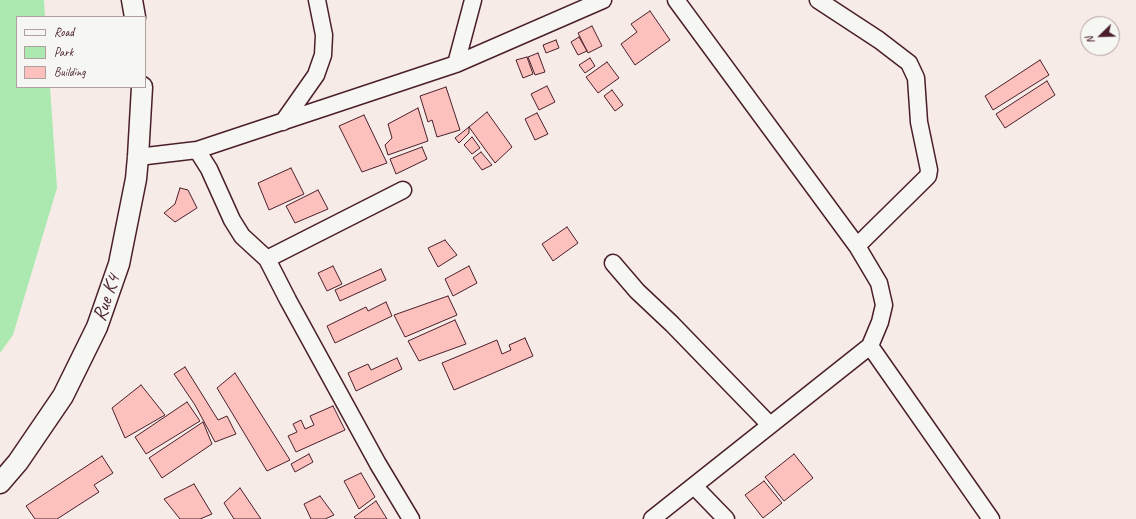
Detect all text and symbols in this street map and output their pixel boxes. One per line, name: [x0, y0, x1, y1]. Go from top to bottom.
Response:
legend: [16, 16, 146, 88]
north arrow: [1080, 16, 1120, 56]
text: Road: [54, 24, 74, 40]
text: N: [1082, 34, 1098, 46]
text: Park: [54, 44, 73, 60]
text: Building: [54, 64, 86, 80]
street label: Rue K4: [88, 271, 126, 325]

